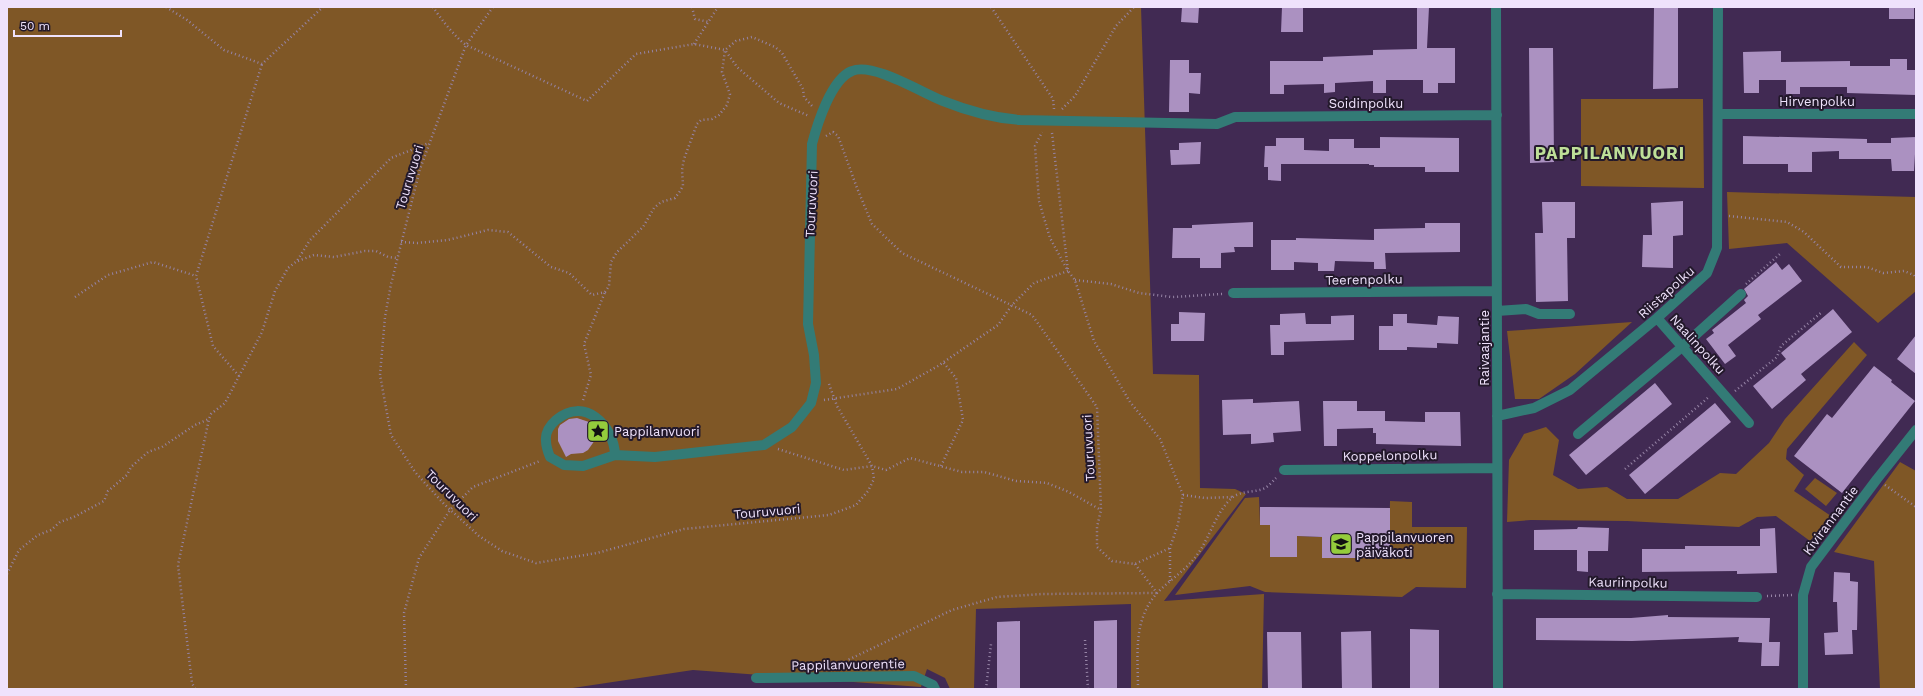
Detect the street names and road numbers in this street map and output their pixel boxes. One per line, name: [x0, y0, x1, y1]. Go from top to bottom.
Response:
street label: Hirvenpolku: [1779, 94, 1855, 109]
street label: Soidinpolku: [1329, 96, 1403, 111]
street label: Touruvuori: [393, 143, 426, 211]
street label: Touruvuori: [802, 170, 821, 238]
street label: Riistapolku: [1635, 263, 1698, 322]
street label: Teerenpolku: [1325, 271, 1403, 288]
street label: Raivaajantie: [1477, 310, 1492, 386]
street label: Naalinpolku: [1667, 311, 1728, 377]
street label: Touruvuori: [1079, 414, 1098, 482]
street label: Koppelonpolku: [1343, 447, 1437, 464]
street label: Touruvuori: [423, 466, 481, 524]
street label: Kivirannantie: [1800, 483, 1861, 558]
street label: Touruvuori: [733, 501, 801, 522]
street label: Kauriinpolku: [1588, 574, 1668, 591]
street label: Pappilanvuorentie: [791, 656, 905, 673]

